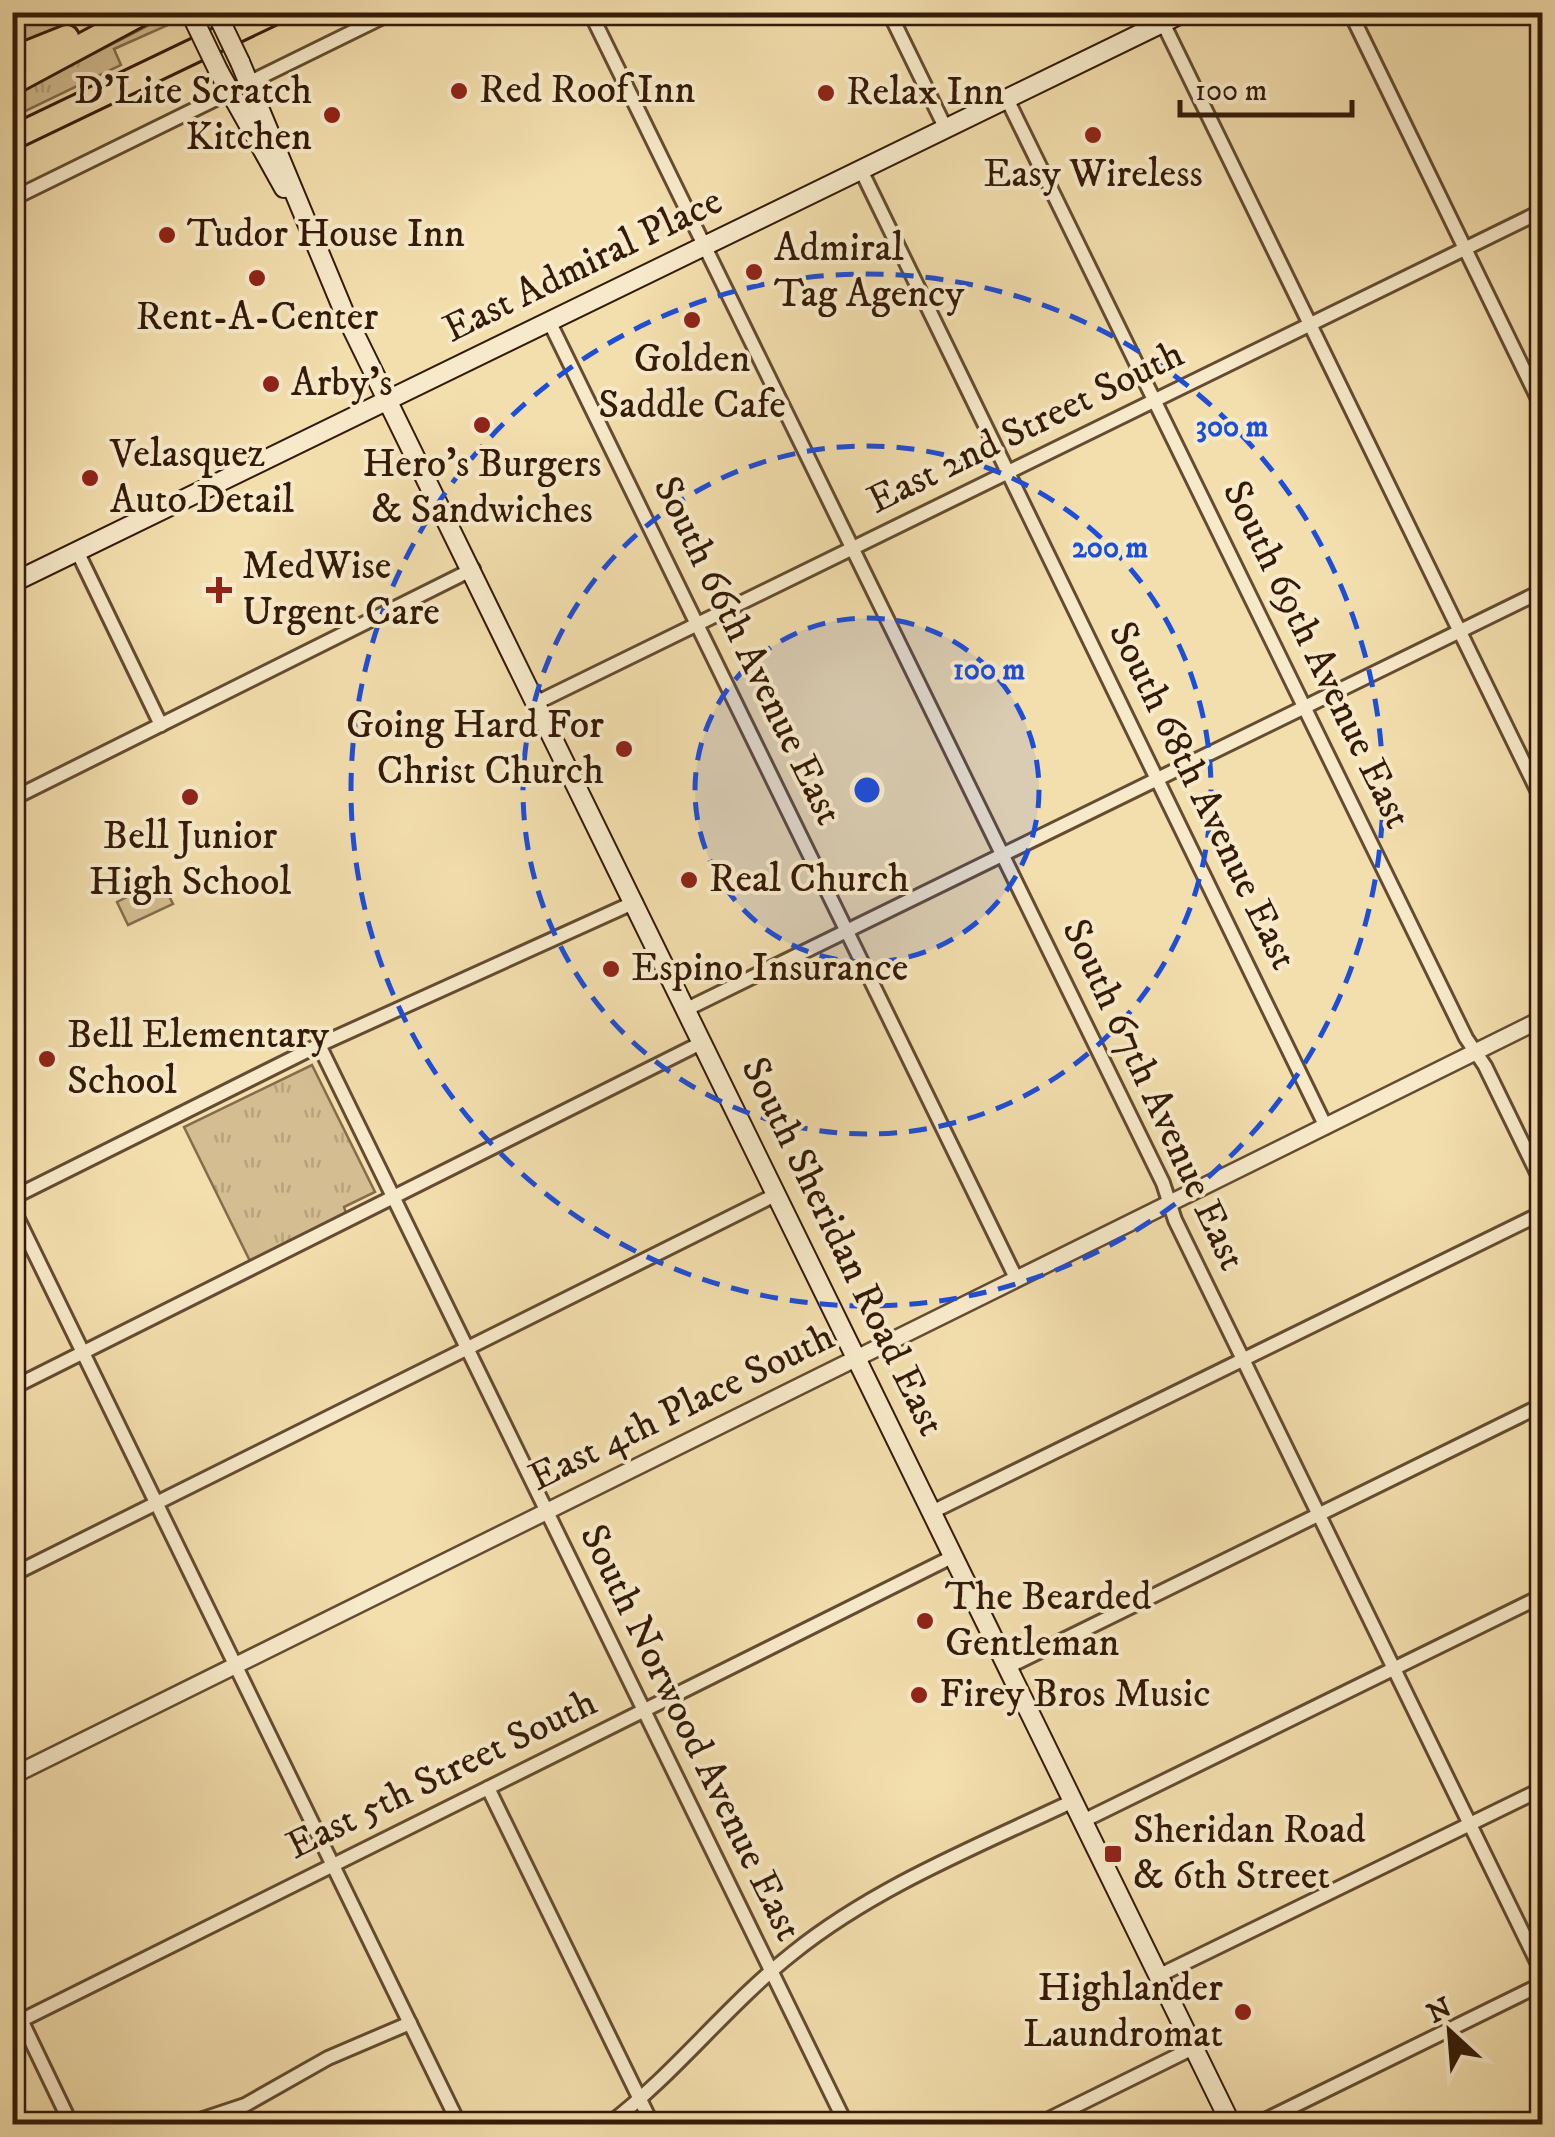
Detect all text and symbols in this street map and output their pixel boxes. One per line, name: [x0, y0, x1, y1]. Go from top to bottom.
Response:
scale bar: [1180, 55, 1352, 117]
place label: Red Roof Inn: [479, 66, 695, 116]
place label: D'Lite Scratch Kitchen: [74, 67, 312, 163]
place label: Relax Inn: [846, 68, 1005, 118]
text: 100 m: [1195, 73, 1267, 110]
marker: Red Roof Inn: [448, 80, 470, 102]
marker: Relax Inn: [815, 82, 837, 104]
marker: D'Lite Scratch Kitchen: [321, 104, 343, 126]
marker: Easy Wireless: [1082, 124, 1104, 146]
place label: Easy Wireless: [983, 150, 1203, 200]
street label: East Admiral Place: [435, 177, 731, 355]
place label: Tudor House Inn: [187, 210, 465, 260]
marker: Tudor House Inn: [156, 224, 178, 246]
place label: Admiral Tag Agency: [774, 224, 965, 320]
marker: Admiral Tag Agency: [743, 261, 765, 283]
marker: Rent-A-Center: [246, 267, 268, 289]
place label: Rent-A-Center: [136, 293, 378, 343]
marker: Golden Saddle Cafe: [681, 309, 703, 331]
street label: East 2nd Street South: [860, 330, 1192, 526]
place label: Golden Saddle Cafe: [598, 335, 786, 431]
place label: Arby's: [291, 359, 393, 409]
marker: Arby's: [260, 373, 282, 395]
text: 300 m: [1196, 409, 1269, 446]
marker: Hero's Burgers & Sandwiches: [471, 414, 493, 436]
place label: Velasquez Auto Detail: [109, 430, 294, 526]
place label: Hero's Burgers & Sandwiches: [362, 440, 602, 536]
marker: Velasquez Auto Detail: [79, 467, 101, 489]
street label: South 66th Avenue East: [641, 469, 853, 833]
street label: South 69th Avenue East: [1210, 473, 1422, 837]
text: 200 m: [1072, 530, 1148, 567]
place label: MedWise Urgent Care: [242, 542, 440, 638]
marker: MedWise Urgent Care: [206, 577, 232, 603]
street label: South 68th Avenue East: [1096, 614, 1308, 978]
text: 100 m: [953, 652, 1026, 689]
place label: Going Hard For Christ Church: [346, 701, 604, 797]
marker: Going Hard For Christ Church: [613, 738, 635, 760]
centre of rings: [849, 772, 885, 808]
marker: Bell Junior High School: [179, 786, 201, 808]
place label: Bell Junior High School: [89, 812, 291, 908]
place label: Real Church: [709, 855, 909, 905]
marker: Real Church: [678, 869, 700, 891]
street label: South 67th Avenue East: [1050, 911, 1256, 1279]
place label: Espino Insurance: [631, 944, 908, 994]
marker: Espino Insurance: [600, 958, 622, 980]
place label: Bell Elementary School: [67, 1011, 330, 1107]
marker: Bell Elementary School: [36, 1048, 58, 1070]
street label: South Sheridan Road East: [729, 1050, 955, 1444]
street label: East 4th Place South: [521, 1312, 843, 1504]
street label: South Norwood Avenue East: [567, 1517, 813, 1949]
place label: The Bearded Gentleman: [945, 1573, 1151, 1669]
marker: The Bearded Gentleman: [914, 1610, 936, 1632]
place label: Firey Bros Music: [939, 1670, 1210, 1720]
street label: East 5th Street South: [279, 1678, 605, 1872]
marker: Firey Bros Music: [908, 1684, 930, 1706]
place label: Sheridan Road & 6th Street: [1133, 1806, 1366, 1902]
marker: Sheridan Road & 6th Street: [1102, 1843, 1124, 1865]
place label: Highlander Laundromat: [1023, 1964, 1223, 2060]
north arrow: [1400, 1982, 1500, 2082]
text: N: [1422, 1990, 1458, 2032]
marker: Highlander Laundromat: [1232, 2001, 1254, 2023]

